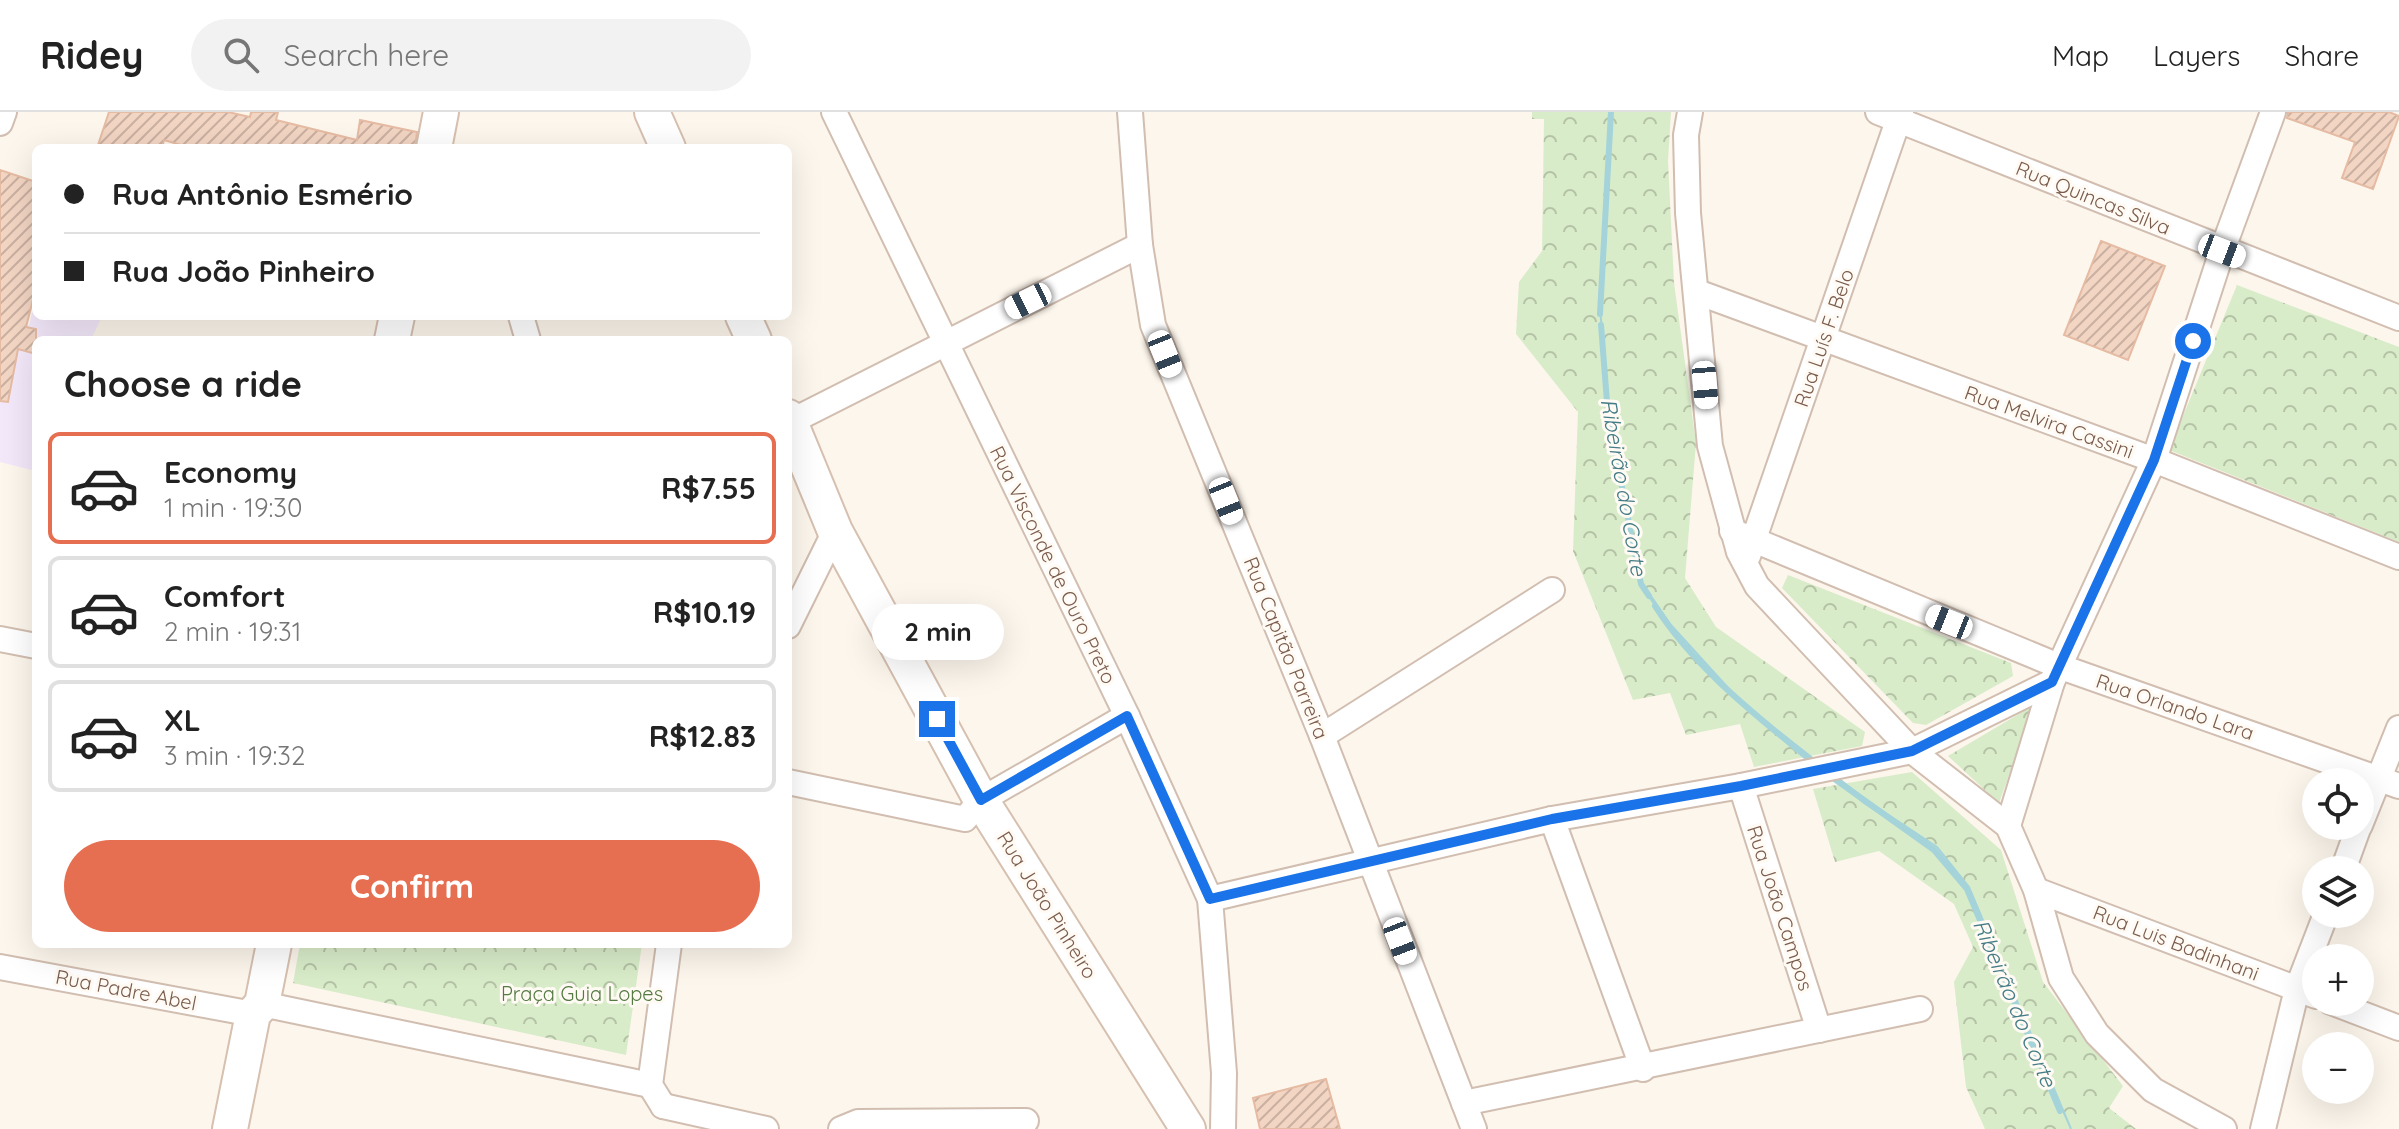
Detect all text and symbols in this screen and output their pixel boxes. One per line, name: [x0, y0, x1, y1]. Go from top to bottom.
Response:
search box: [191, 19, 751, 91]
text: Ridey: [40, 31, 143, 79]
icon: search: [219, 33, 263, 77]
text: Search here: [283, 36, 449, 74]
text: Map: [2052, 38, 2109, 73]
text: Layers: [2153, 38, 2240, 73]
text: Share: [2284, 38, 2359, 73]
street label: Rua Quincas Silva: [2012, 155, 2174, 240]
text: Rua Antônio Esmério: [112, 175, 413, 213]
car: [2195, 231, 2249, 271]
text: Rua João Pinheiro: [112, 252, 375, 290]
street label: Rua Luís F. Belo: [1788, 265, 1859, 410]
car: [1001, 280, 1055, 322]
route start: [2175, 323, 2211, 359]
car: [1145, 327, 1185, 381]
car: [1691, 360, 1719, 410]
text: Choose a ride: [64, 361, 302, 406]
street label: Rua Melvira Cassini: [1961, 379, 2137, 464]
water label: Ribeirão do Corte: [1595, 396, 1654, 579]
street label: Rua Visconde de Ouro Preto: [985, 442, 1122, 688]
icon: car: [68, 452, 140, 524]
text: Economy: [164, 453, 297, 491]
text: R$7.55: [661, 469, 756, 507]
car: [1206, 474, 1246, 528]
text: 1 min · 19:30: [164, 491, 302, 524]
street label: Rua Capitão Parreira: [1238, 553, 1334, 743]
icon: car: [68, 576, 140, 648]
text: Comfort: [164, 577, 285, 615]
text: R$10.19: [653, 593, 756, 631]
car: [1922, 602, 1976, 642]
callout: 2 min: [871, 603, 1003, 659]
text: 2 min · 19:31: [164, 615, 301, 648]
text: 2 min: [904, 615, 972, 648]
street label: Rua Orlando Lara: [2093, 668, 2257, 745]
icon: car: [68, 700, 140, 772]
text: XL: [164, 701, 201, 739]
route end: [919, 701, 955, 737]
text: R$12.83: [649, 717, 756, 755]
text: 3 min · 19:32: [164, 739, 305, 772]
map controls: [2302, 768, 2374, 1104]
button: locate: [2302, 768, 2374, 840]
street label: Rua João Campos: [1742, 822, 1819, 994]
street label: Rua João Pinheiro: [992, 826, 1103, 983]
button: Confirm: [64, 840, 760, 932]
button: layers: [2302, 856, 2374, 928]
street label: Rua Luis Badinhani: [2090, 899, 2263, 986]
car: [1380, 914, 1420, 968]
water label: Ribeirão do Corte: [1967, 915, 2064, 1092]
button: +: [2302, 944, 2374, 1016]
street label: Rua Padre Abel: [53, 964, 199, 1015]
park label: Praça Guia Lopes: [501, 981, 663, 1006]
button: −: [2302, 1032, 2374, 1104]

